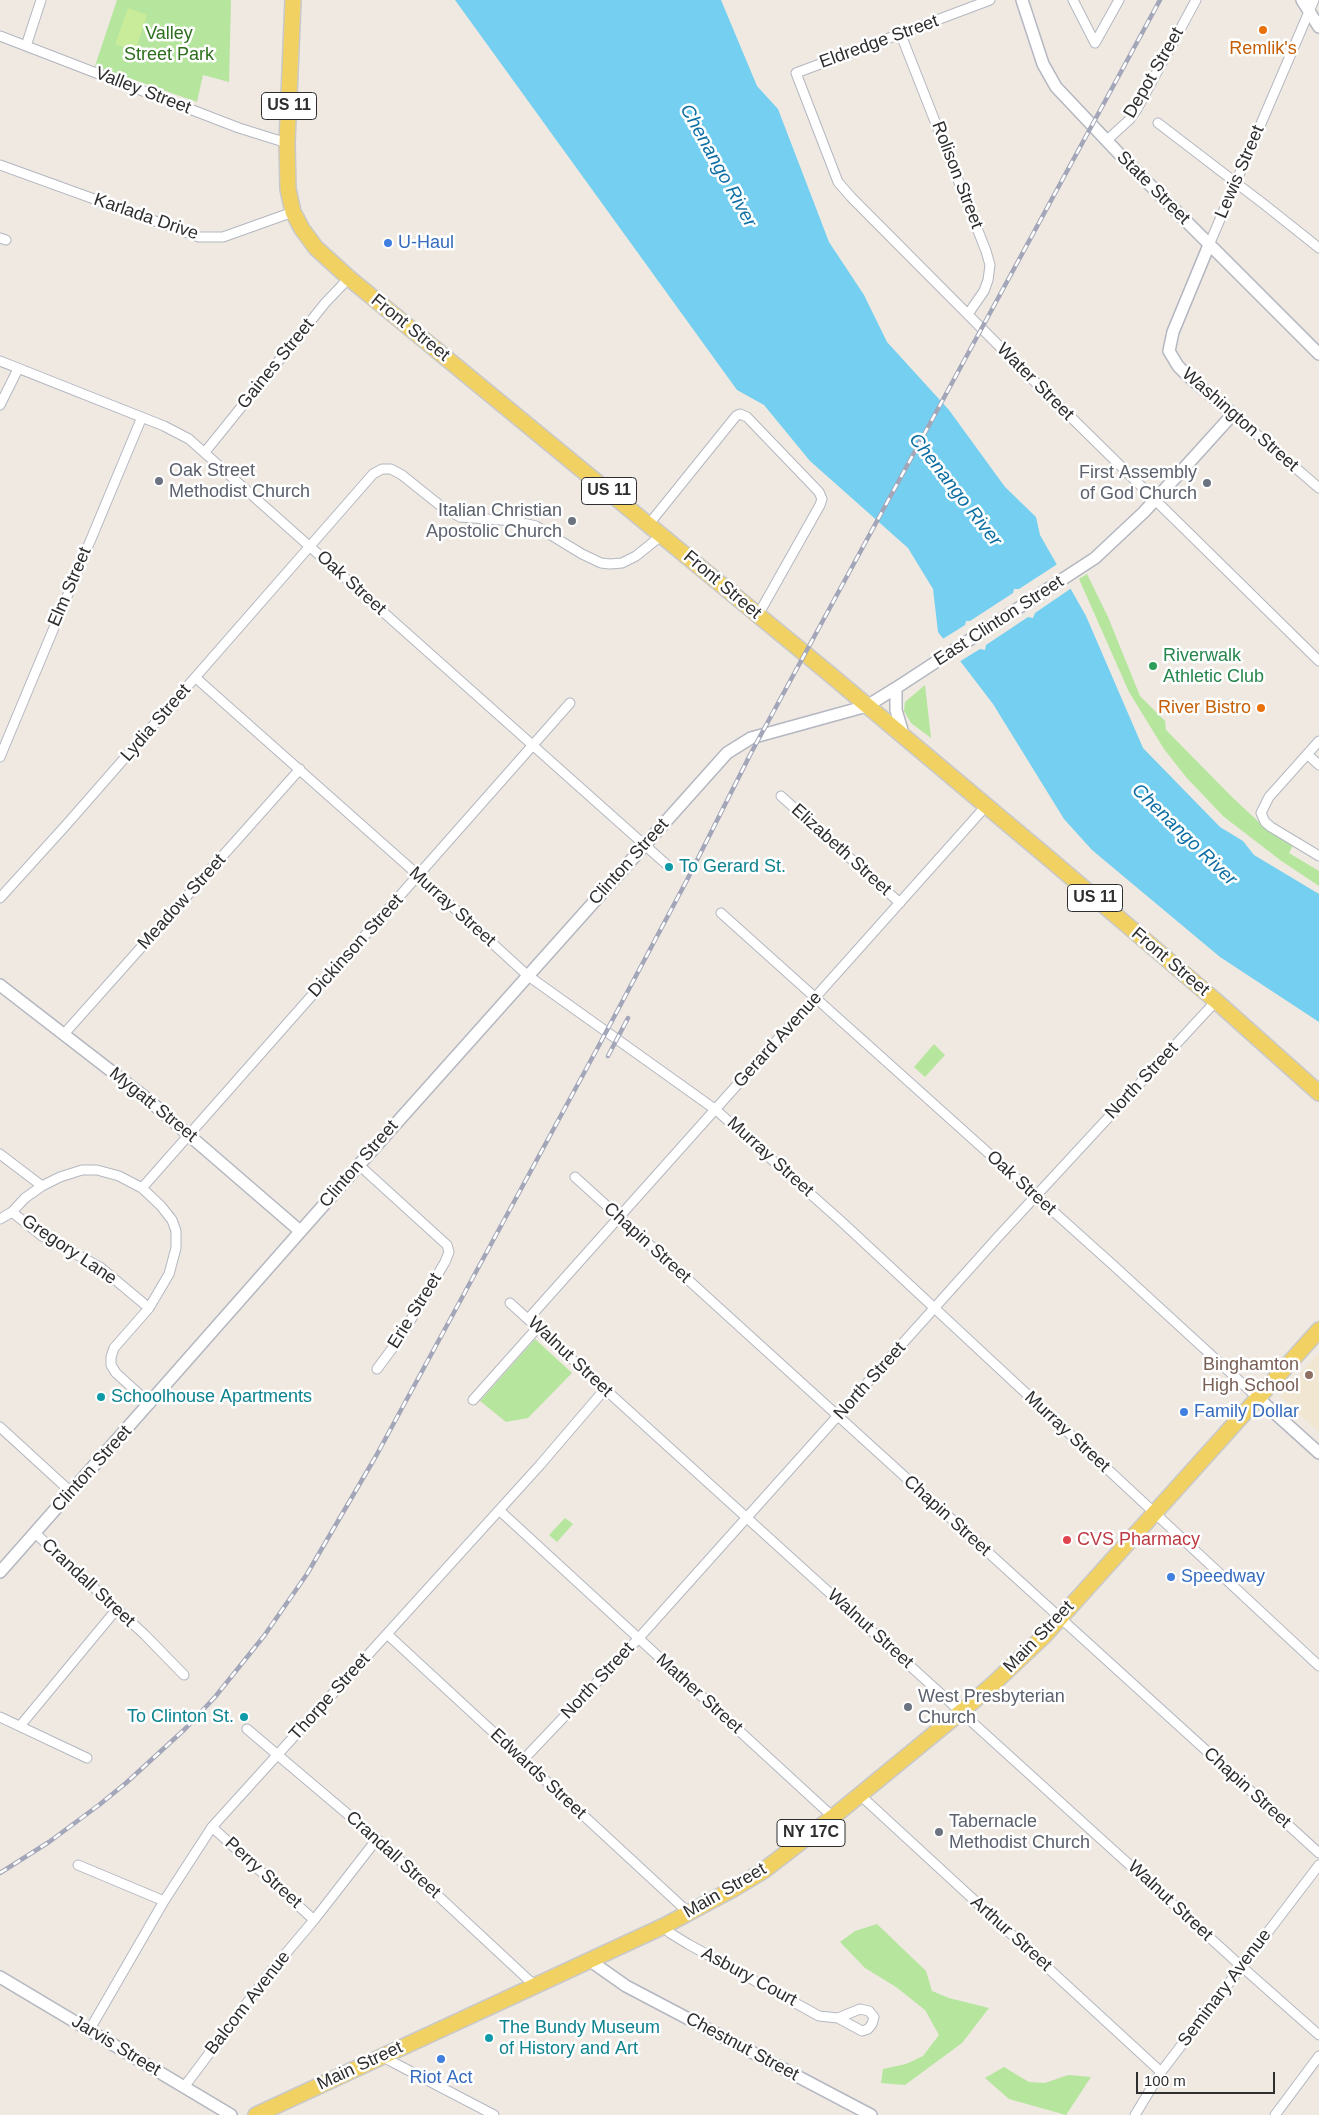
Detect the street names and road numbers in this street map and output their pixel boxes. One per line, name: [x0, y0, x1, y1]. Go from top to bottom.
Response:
street label: Eldredge Street: [817, 10, 941, 74]
street label: Depot Street: [1119, 24, 1189, 122]
street label: Valley Street: [92, 63, 194, 119]
road number: US 11: [262, 92, 316, 120]
street label: Rolison Street: [927, 118, 987, 232]
street label: Lewis Street: [1211, 122, 1269, 222]
street label: State Street: [1112, 147, 1194, 229]
street label: Karlada Drive: [91, 189, 201, 245]
street label: Front Street: [366, 290, 454, 366]
street label: Gaines Street: [233, 314, 319, 414]
street label: Water Street: [992, 339, 1078, 425]
street label: Washington Street: [1177, 363, 1303, 477]
road number: US 11: [582, 478, 636, 504]
street label: Elm Street: [44, 544, 96, 630]
street label: Oak Street: [312, 546, 390, 620]
street label: Front Street: [679, 546, 765, 624]
street label: East Clinton Street: [930, 571, 1068, 671]
street label: Lydia Street: [117, 680, 195, 766]
street label: Elizabeth Street: [787, 799, 895, 901]
street label: Clinton Street: [584, 814, 674, 910]
street label: Meadow Street: [133, 850, 231, 954]
street label: Murray Street: [404, 862, 500, 952]
road number: US 11: [1068, 884, 1122, 911]
street label: Dickinson Street: [304, 890, 408, 1002]
street label: Front Street: [1127, 923, 1213, 1001]
street label: Gerard Avenue: [729, 988, 827, 1092]
street label: North Street: [1101, 1038, 1183, 1124]
street label: Mygatt Street: [105, 1063, 201, 1147]
street label: Murray Street: [722, 1112, 818, 1202]
street label: Clinton Street: [315, 1116, 403, 1212]
street label: Oak Street: [982, 1146, 1060, 1220]
street label: Chapin Street: [599, 1198, 695, 1288]
street label: Gregory Lane: [17, 1210, 121, 1290]
street label: Erie Street: [383, 1269, 447, 1353]
street label: Walnut Street: [523, 1312, 617, 1402]
street label: North Street: [830, 1338, 910, 1424]
street label: Murray Street: [1020, 1387, 1114, 1477]
street label: Clinton Street: [47, 1421, 137, 1517]
street label: Chapin Street: [899, 1471, 995, 1561]
street label: Crandall Street: [37, 1534, 139, 1632]
street label: Walnut Street: [823, 1585, 917, 1673]
street label: Main Street: [999, 1596, 1079, 1678]
street label: North Street: [557, 1638, 639, 1724]
street label: Thorpe Street: [285, 1649, 375, 1745]
street label: Mather Street: [651, 1649, 747, 1739]
street label: Edwards Street: [486, 1724, 590, 1824]
street label: Chapin Street: [1199, 1743, 1295, 1833]
street label: Crandall Street: [341, 1807, 445, 1903]
road number: NY 17C: [777, 1820, 845, 1846]
street label: Perry Street: [220, 1833, 306, 1913]
street label: Walnut Street: [1123, 1856, 1217, 1946]
street label: Main Street: [680, 1859, 770, 1923]
street label: Arthur Street: [966, 1892, 1056, 1976]
street label: Seminary Avenue: [1174, 1925, 1276, 2051]
street label: Asbury Court: [698, 1943, 800, 2011]
street label: Balcom Avenue: [201, 1947, 295, 2059]
street label: Chestnut Street: [682, 2008, 802, 2086]
street label: Jarvis Street: [68, 2011, 164, 2081]
street label: Main Street: [314, 2037, 406, 2095]

